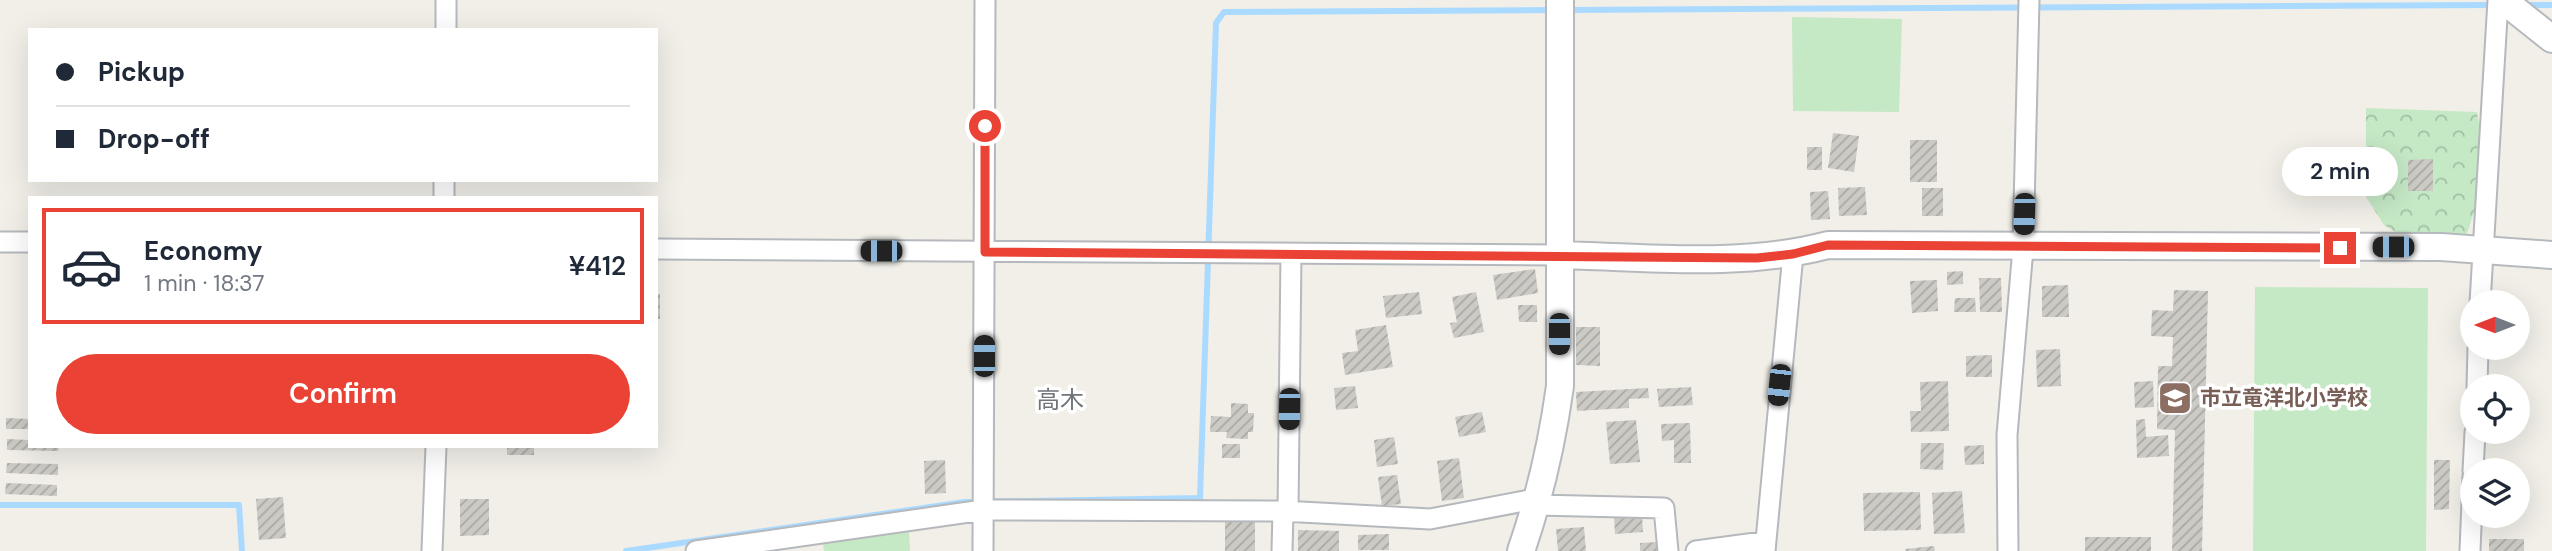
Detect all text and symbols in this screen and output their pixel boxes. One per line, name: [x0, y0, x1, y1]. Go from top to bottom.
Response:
text: Pickup: [98, 55, 185, 89]
route start: [969, 110, 1001, 142]
text: Drop-off: [98, 122, 210, 156]
callout: 2 min: [2282, 146, 2398, 196]
text: 2 min: [2310, 156, 2370, 186]
car: [2013, 193, 2036, 235]
route end: [2324, 232, 2356, 264]
text: Economy: [144, 234, 262, 268]
icon: car: [60, 235, 123, 298]
car: [2373, 237, 2415, 258]
car: [861, 241, 903, 262]
text: ¥412: [569, 249, 626, 283]
text: 1 min · 18:37: [144, 268, 265, 298]
north arrow: [2460, 290, 2530, 360]
map controls: [2460, 290, 2530, 528]
car: [1549, 313, 1570, 355]
car: [974, 335, 995, 377]
button: Confirm: [56, 354, 630, 434]
car: [1767, 363, 1792, 407]
button: locate: [2460, 374, 2530, 444]
school or university icon: 市立竜洋北小学校: [2156, 379, 2194, 417]
district label: 高木: [1036, 384, 1084, 415]
place label: 市立竜洋北小学校: [2200, 384, 2368, 412]
car: [1279, 388, 1300, 430]
button: layers: [2460, 458, 2530, 528]

